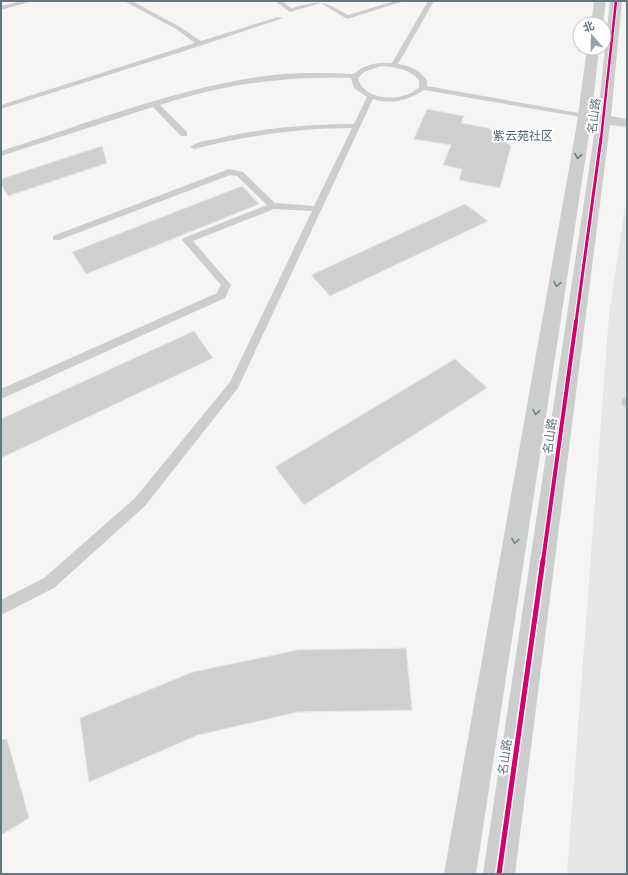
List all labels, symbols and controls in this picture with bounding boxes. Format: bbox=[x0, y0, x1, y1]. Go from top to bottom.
north arrow bbox=[572, 16, 612, 56]
text: 北 bbox=[581, 18, 596, 35]
street label: 名山路 bbox=[584, 97, 604, 135]
district label: 紫云苑社区 bbox=[493, 128, 553, 144]
one-way arrow bbox=[574, 153, 583, 159]
one-way arrow bbox=[553, 281, 562, 287]
one-way arrow bbox=[532, 409, 541, 416]
street label: 名山路 bbox=[540, 417, 560, 455]
one-way arrow bbox=[511, 538, 520, 544]
street label: 名山路 bbox=[495, 738, 515, 776]

